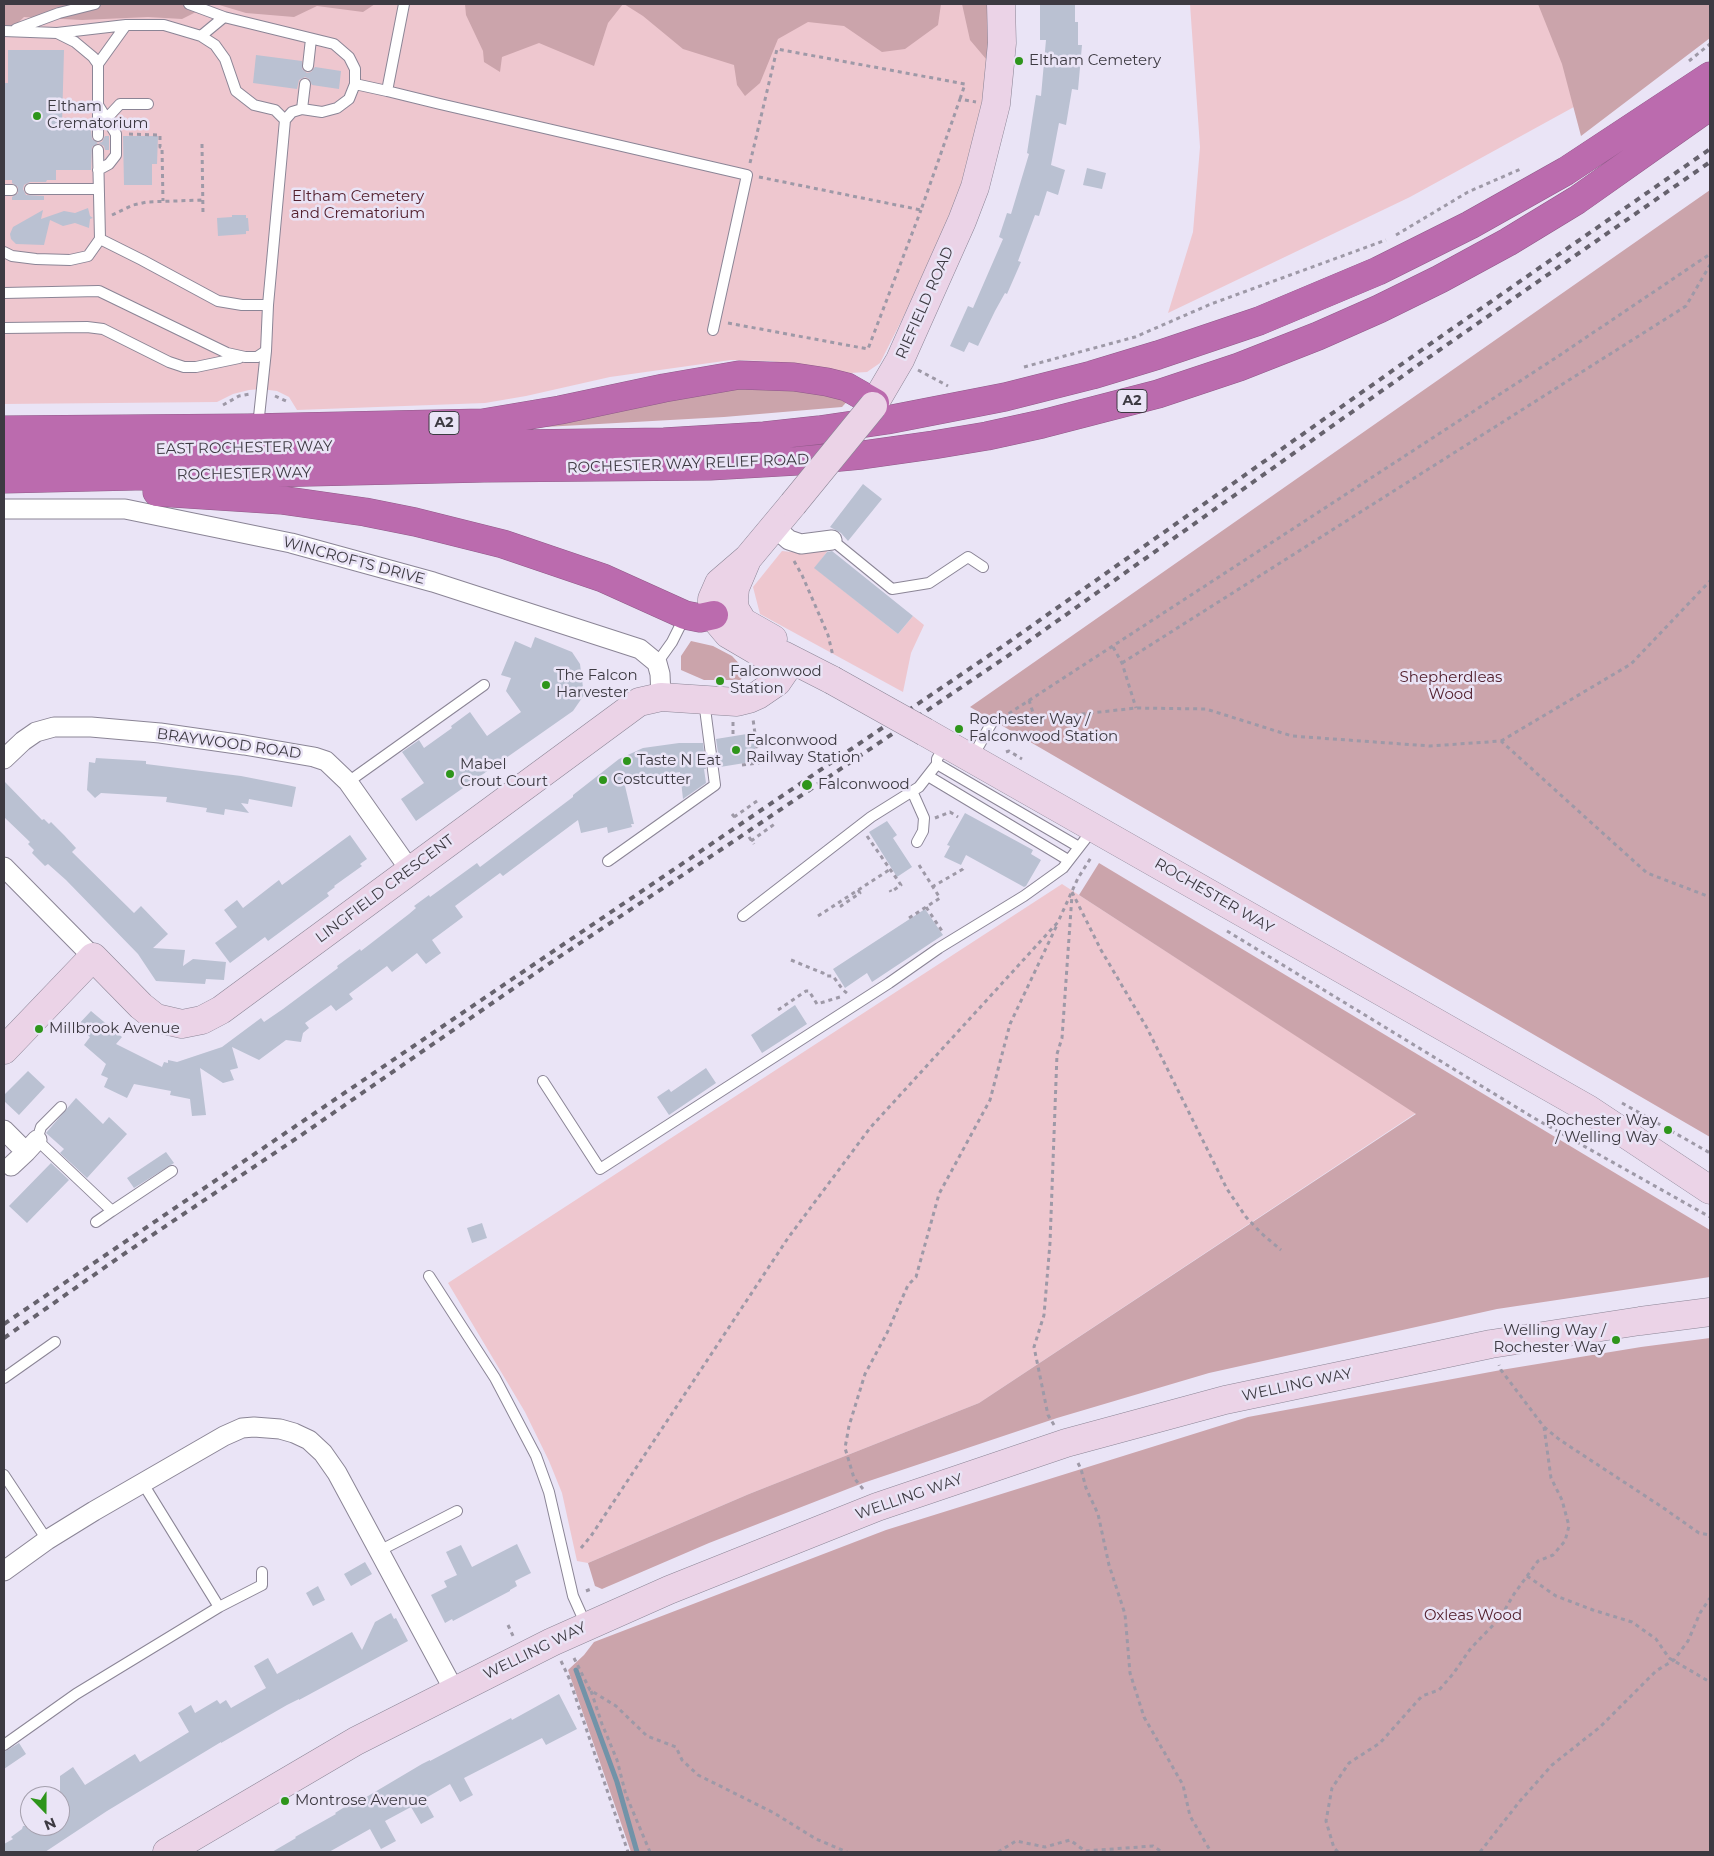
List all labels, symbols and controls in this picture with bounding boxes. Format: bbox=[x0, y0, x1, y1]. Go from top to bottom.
place label: Eltham Cemetery bbox=[1029, 52, 1161, 70]
marker: Eltham Cemetery bbox=[1013, 55, 1025, 67]
place label: Eltham Crematorium bbox=[47, 98, 148, 133]
marker: Eltham Crematorium bbox=[31, 110, 43, 122]
park label: Eltham Cemetery and Crematorium bbox=[291, 188, 425, 223]
street label: RIEFIELD ROAD bbox=[892, 244, 958, 362]
road number: A2 bbox=[1117, 390, 1147, 412]
road number: A2 bbox=[429, 412, 459, 434]
street label: EAST ROCHESTER WAY bbox=[155, 437, 333, 459]
street label: ROCHESTER WAY RELIEF ROAD bbox=[566, 451, 810, 477]
street label: ROCHESTER WAY bbox=[177, 464, 311, 484]
street label: WINCROFTS DRIVE bbox=[281, 533, 427, 589]
place label: Falconwood Station bbox=[730, 663, 822, 698]
place label: The Falcon Harvester bbox=[556, 667, 638, 702]
park label: Shepherdleas Wood bbox=[1400, 669, 1502, 704]
marker: Falconwood Station bbox=[714, 675, 726, 687]
marker: The Falcon Harvester bbox=[540, 679, 552, 691]
place label: Rochester Way / Falconwood Station bbox=[969, 711, 1118, 746]
marker: Rochester Way / Falconwood Station bbox=[953, 723, 965, 735]
street label: BRAYWOOD ROAD bbox=[156, 725, 302, 763]
place label: Falconwood Railway Station bbox=[746, 732, 861, 767]
marker: Falconwood Railway Station bbox=[730, 744, 742, 756]
place label: Taste N Eat bbox=[637, 752, 721, 770]
marker: Taste N Eat bbox=[621, 755, 633, 767]
place label: Mabel Crout Court bbox=[460, 756, 548, 791]
marker: Mabel Crout Court bbox=[444, 768, 456, 780]
place label: Costcutter bbox=[613, 771, 691, 789]
marker: Costcutter bbox=[597, 774, 609, 786]
place label: Falconwood bbox=[818, 776, 910, 794]
marker: Falconwood bbox=[800, 778, 814, 792]
street label: LINGFIELD CRESCENT bbox=[312, 831, 458, 947]
street label: ROCHESTER WAY bbox=[1151, 855, 1277, 937]
place label: Millbrook Avenue bbox=[49, 1020, 180, 1038]
marker: Millbrook Avenue bbox=[33, 1023, 45, 1035]
place label: Rochester Way / Welling Way bbox=[1546, 1112, 1658, 1147]
marker: Rochester Way / Welling Way bbox=[1662, 1124, 1674, 1136]
place label: Welling Way / Rochester Way bbox=[1494, 1322, 1606, 1357]
marker: Welling Way / Rochester Way bbox=[1610, 1334, 1622, 1346]
street label: WELLING WAY bbox=[1240, 1365, 1354, 1405]
street label: WELLING WAY bbox=[853, 1470, 965, 1524]
park label: Oxleas Wood bbox=[1424, 1607, 1522, 1625]
street label: WELLING WAY bbox=[481, 1618, 589, 1684]
north arrow bbox=[20, 1786, 70, 1836]
place label: Montrose Avenue bbox=[295, 1792, 427, 1810]
marker: Montrose Avenue bbox=[279, 1795, 291, 1807]
text: N bbox=[42, 1814, 59, 1834]

